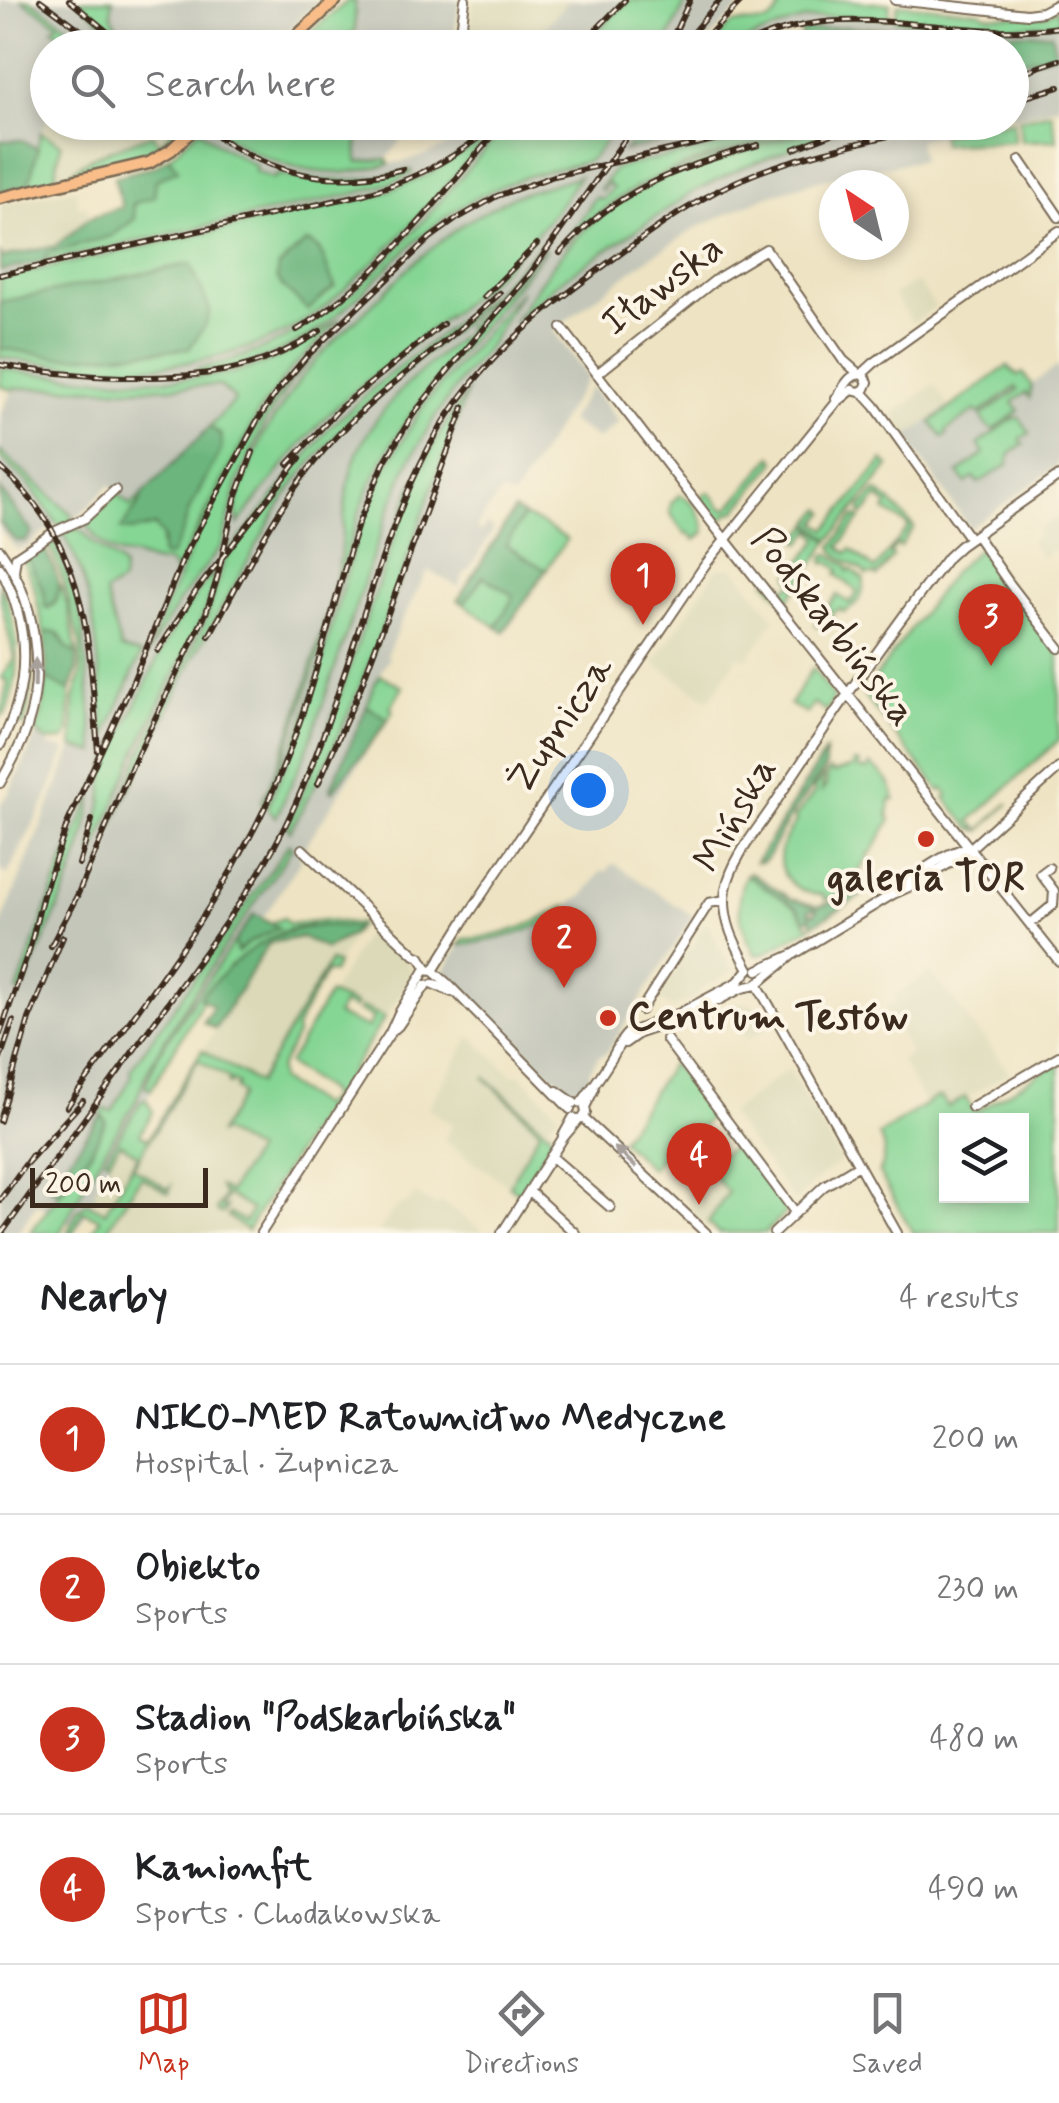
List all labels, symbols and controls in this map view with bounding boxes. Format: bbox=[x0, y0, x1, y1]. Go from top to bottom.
search box bbox=[30, 30, 1029, 140]
icon: search bbox=[65, 58, 120, 113]
text: Search here bbox=[145, 61, 336, 110]
north arrow bbox=[819, 170, 909, 260]
street label: Iławska bbox=[591, 223, 735, 349]
street label: Podskarbińska bbox=[739, 516, 927, 738]
pin: 1 bbox=[610, 542, 676, 625]
pin: 3 bbox=[958, 584, 1024, 666]
street label: Żupnicza bbox=[496, 645, 627, 804]
one-way arrow bbox=[28, 657, 44, 689]
street label: Mińska bbox=[682, 748, 790, 882]
your location bbox=[563, 765, 614, 816]
marker: galeria TOR bbox=[915, 828, 937, 850]
place label: galeria TOR bbox=[827, 853, 1025, 906]
pin: 2 bbox=[532, 906, 596, 988]
place label: Centrum Testów bbox=[628, 992, 908, 1044]
marker: Centrum Testów bbox=[597, 1007, 619, 1029]
map controls bbox=[939, 1113, 1029, 1203]
button: layers bbox=[939, 1113, 1029, 1203]
pin: 4 bbox=[666, 1122, 732, 1205]
one-way arrow bbox=[613, 1146, 637, 1169]
scale bar bbox=[30, 1163, 208, 1208]
text: 200 m bbox=[45, 1167, 121, 1204]
text: Nearby bbox=[40, 1271, 168, 1326]
text: 4 results bbox=[899, 1277, 1019, 1319]
text: NIKO-MED Ratownictwo Medyczne bbox=[135, 1394, 726, 1443]
text: 1 bbox=[65, 1418, 80, 1460]
text: 200 m bbox=[932, 1418, 1019, 1460]
text: Hospital · Żupnicza bbox=[135, 1443, 398, 1485]
text: Obiekto bbox=[135, 1544, 261, 1593]
text: 2 bbox=[65, 1568, 80, 1610]
text: 230 m bbox=[936, 1568, 1019, 1610]
text: Sports bbox=[135, 1593, 228, 1635]
text: Stadion "Podskarbińska" bbox=[135, 1694, 516, 1743]
text: 3 bbox=[65, 1718, 80, 1760]
text: 480 m bbox=[929, 1718, 1019, 1760]
text: Sports bbox=[135, 1743, 228, 1785]
text: Kamionfit bbox=[135, 1844, 312, 1893]
text: 4 bbox=[63, 1868, 82, 1910]
text: 490 m bbox=[928, 1868, 1019, 1910]
text: Sports · Chodakowska bbox=[135, 1893, 440, 1935]
tab: Map bbox=[136, 1986, 191, 2083]
tab: Directions bbox=[464, 1986, 579, 2083]
tab: Saved bbox=[852, 1986, 923, 2083]

